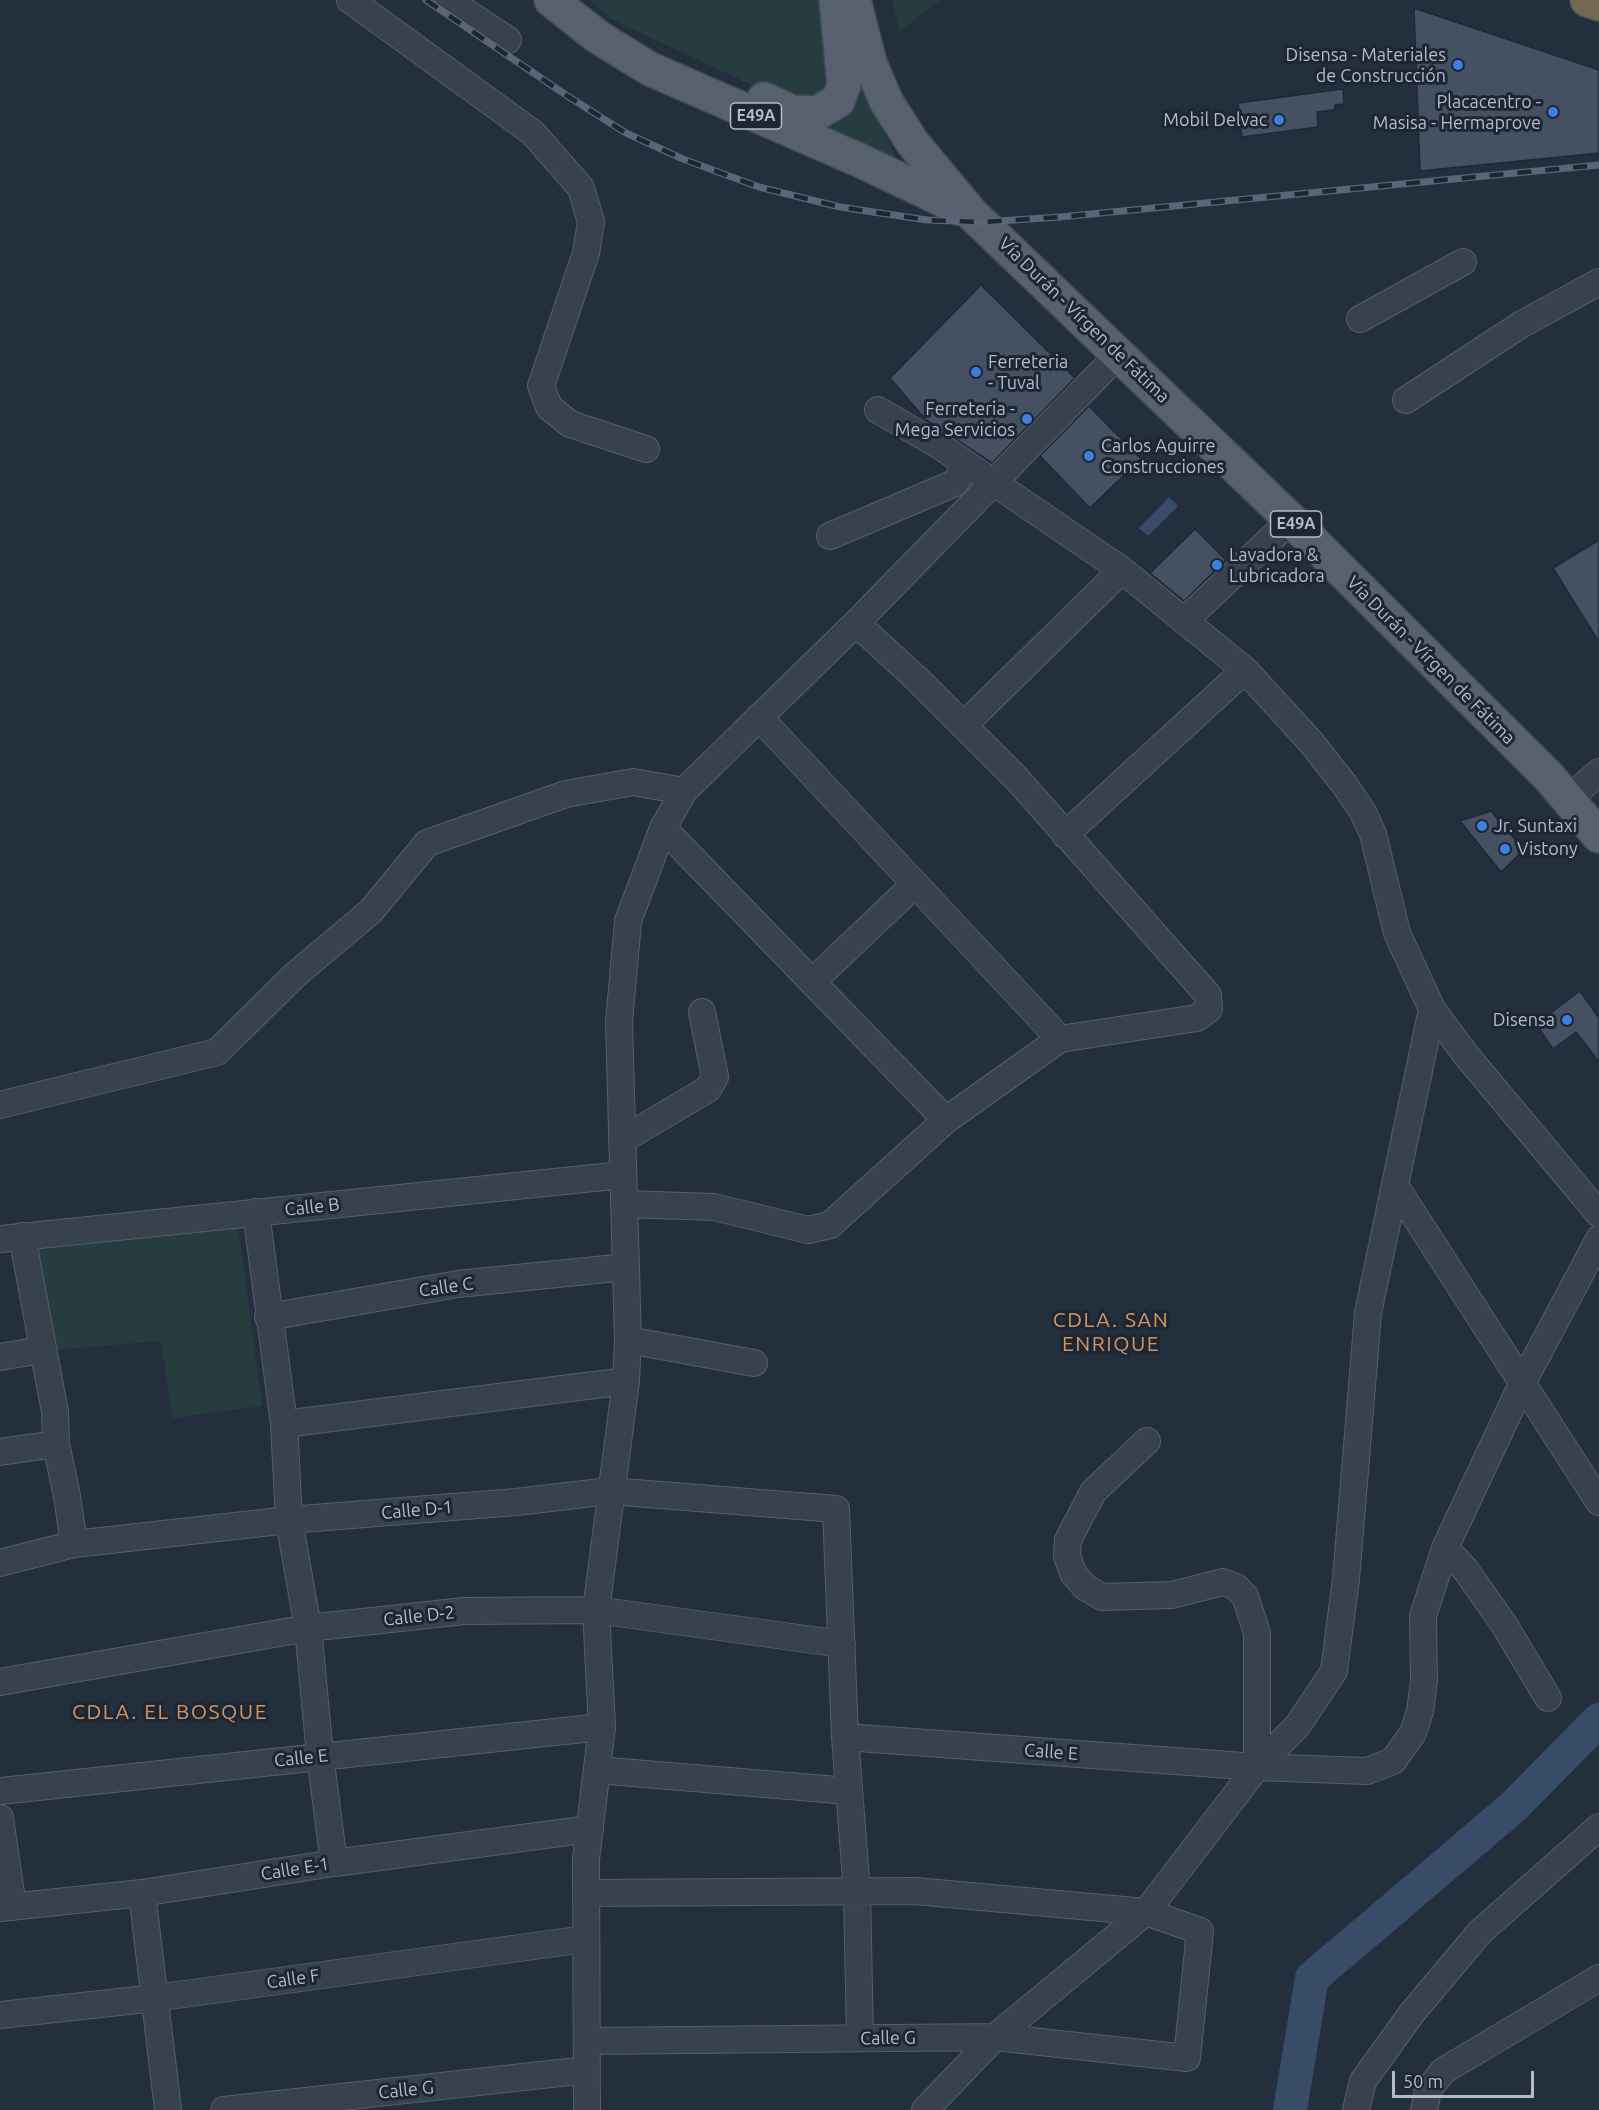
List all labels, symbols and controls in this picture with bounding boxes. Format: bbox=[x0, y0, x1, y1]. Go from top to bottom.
place label: Disensa - Materiales de Construcción bbox=[1286, 44, 1446, 86]
marker: Disensa - Materiales de Construcción bbox=[1451, 58, 1465, 72]
place label: Placacentro - Masisa - Hermaprove bbox=[1373, 91, 1541, 134]
road number: E49A bbox=[730, 103, 782, 129]
marker: Placacentro - Masisa - Hermaprove bbox=[1546, 105, 1560, 119]
place label: Mobil Delvac bbox=[1163, 109, 1267, 131]
marker: Mobil Delvac bbox=[1272, 113, 1286, 127]
street label: Vía Durán - Vírgen de Fátima bbox=[994, 233, 1174, 407]
place label: Ferreteria - Tuval bbox=[988, 351, 1068, 394]
marker: Ferreteria - Tuval bbox=[969, 365, 983, 379]
place label: Ferreteria - Mega Servicios bbox=[895, 398, 1015, 440]
marker: Ferreteria - Mega Servicios bbox=[1020, 412, 1034, 426]
place label: Carlos Aguirre Construcciones bbox=[1101, 435, 1224, 478]
marker: Carlos Aguirre Construcciones bbox=[1082, 449, 1096, 463]
road number: E49A bbox=[1270, 511, 1322, 537]
place label: Lavadora & Lubricadora bbox=[1229, 544, 1325, 586]
marker: Lavadora & Lubricadora bbox=[1210, 558, 1224, 572]
street label: Vía Durán - Vírgen de Fátima bbox=[1342, 571, 1520, 749]
place label: Jr. Suntaxi bbox=[1494, 815, 1577, 837]
marker: Jr. Suntaxi bbox=[1475, 819, 1489, 833]
place label: Vistony bbox=[1517, 838, 1578, 860]
marker: Vistony bbox=[1498, 842, 1512, 856]
place label: Disensa bbox=[1493, 1009, 1555, 1031]
marker: Disensa bbox=[1560, 1013, 1574, 1027]
street label: Calle B bbox=[283, 1193, 341, 1221]
street label: Calle C bbox=[417, 1272, 475, 1302]
district label: CDLA. SAN ENRIQUE bbox=[1053, 1307, 1169, 1357]
street label: Calle D-1 bbox=[380, 1496, 454, 1524]
street label: Calle D-2 bbox=[382, 1602, 456, 1630]
district label: CDLA. EL BOSQUE bbox=[72, 1699, 268, 1725]
street label: Calle E bbox=[1023, 1739, 1079, 1765]
street label: Calle E bbox=[273, 1744, 329, 1772]
street label: Calle E-1 bbox=[259, 1853, 331, 1885]
street label: Calle F bbox=[265, 1965, 321, 1993]
street label: Calle G bbox=[860, 2027, 916, 2049]
scale bar bbox=[1395, 2059, 1538, 2097]
text: 50 m bbox=[1403, 2071, 1443, 2091]
street label: Calle G bbox=[377, 2076, 435, 2104]

